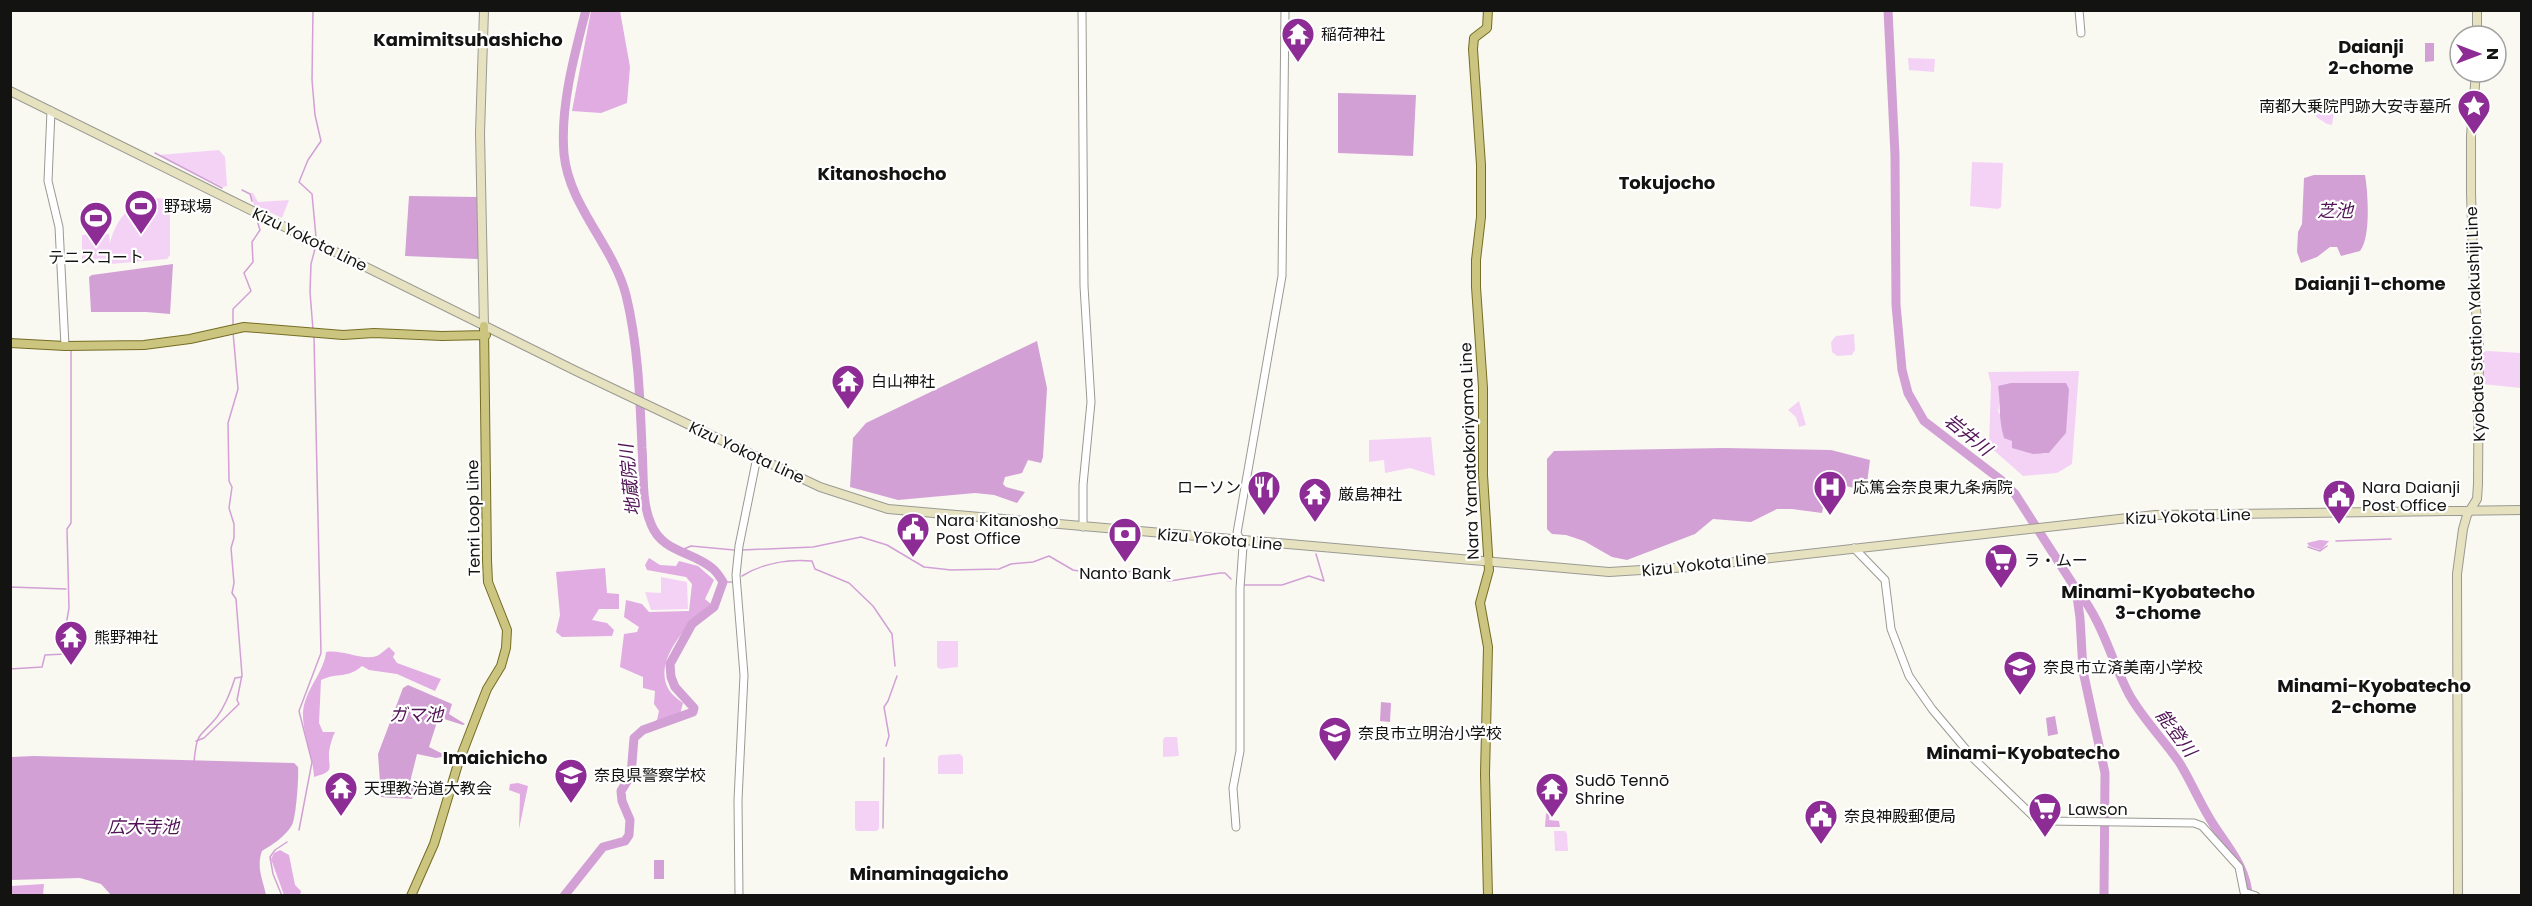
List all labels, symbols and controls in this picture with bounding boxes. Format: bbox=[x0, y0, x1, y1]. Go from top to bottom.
temple icon: 稲荷神社 bbox=[1280, 16, 1316, 63]
place label: 稲荷神社 bbox=[1321, 23, 1385, 46]
north arrow bbox=[2448, 24, 2508, 84]
district label: Kamimitsuhashicho bbox=[373, 27, 563, 52]
district label: Daianji 2-chome bbox=[2328, 34, 2414, 80]
text: N bbox=[2481, 48, 2504, 60]
place icon: 南都大乗院門跡大安寺墓所 bbox=[2456, 88, 2492, 135]
place label: 南都大乗院門跡大安寺墓所 bbox=[2259, 95, 2451, 118]
district label: Kitanoshocho bbox=[817, 161, 947, 186]
district label: Tokujocho bbox=[1619, 170, 1715, 195]
sports icon: 野球場 bbox=[123, 188, 159, 235]
place label: 野球場 bbox=[164, 195, 212, 218]
water label: 芝池 bbox=[2317, 198, 2355, 223]
sports icon: テニスコート bbox=[78, 200, 114, 247]
street label: Kizu Yokota Line bbox=[248, 202, 371, 277]
street label: Kyobate Station Yakushiji Line bbox=[2460, 206, 2491, 442]
place label: テニスコート bbox=[48, 246, 144, 269]
district label: Daianji 1-chome bbox=[2294, 271, 2446, 296]
street label: Nara Yamatokoriyama Line bbox=[1454, 342, 1485, 560]
temple icon: 白山神社 bbox=[830, 363, 866, 410]
place label: 白山神社 bbox=[871, 370, 935, 393]
water label: 岩井川 bbox=[1939, 408, 1999, 463]
street label: Kizu Yokota Line bbox=[685, 416, 808, 489]
water label: 地蔵院川 bbox=[613, 441, 646, 517]
street label: Tenri Loop Line bbox=[461, 459, 486, 576]
restaurant icon: ローソン bbox=[1246, 469, 1282, 516]
hospital icon: 応篤会奈良東九条病院 bbox=[1812, 469, 1848, 516]
place label: ローソン bbox=[1177, 476, 1241, 499]
temple icon: 厳島神社 bbox=[1297, 476, 1333, 523]
place label: 応篤会奈良東九条病院 bbox=[1853, 476, 2013, 499]
place label: Nara Daianji Post Office bbox=[2362, 476, 2460, 517]
public building icon: Nara Daianji Post Office bbox=[2321, 478, 2357, 525]
place label: 厳島神社 bbox=[1338, 483, 1402, 506]
street label: Kizu Yokota Line bbox=[2125, 503, 2251, 530]
place label: Nara Kitanosho Post Office bbox=[936, 509, 1059, 550]
public building icon: Nara Kitanosho Post Office bbox=[895, 511, 931, 558]
bank icon: Nanto Bank bbox=[1107, 516, 1143, 563]
street label: Kizu Yokota Line bbox=[1157, 523, 1283, 556]
supermarket icon: ラ・ムー bbox=[1983, 542, 2019, 589]
street label: Kizu Yokota Line bbox=[1641, 547, 1768, 582]
place label: ラ・ムー bbox=[2024, 549, 2088, 572]
place label: Nanto Bank bbox=[1079, 562, 1172, 585]
district label: Minami-Kyobatecho 3-chome bbox=[2061, 579, 2255, 625]
temple icon: 熊野神社 bbox=[53, 619, 89, 666]
place label: 熊野神社 bbox=[94, 626, 158, 649]
school or university icon: 奈良市立済美南小学校 bbox=[2002, 649, 2038, 696]
place label: 奈良市立済美南小学校 bbox=[2043, 656, 2203, 679]
district label: Minami-Kyobatecho 2-chome bbox=[2277, 673, 2471, 719]
water label: ガマ池 bbox=[389, 702, 445, 727]
water label: 能登川 bbox=[2150, 704, 2204, 763]
school or university icon: 奈良市立明治小学校 bbox=[1317, 715, 1353, 762]
place label: 奈良市立明治小学校 bbox=[1358, 722, 1502, 745]
district label: Minami-Kyobatecho bbox=[1926, 740, 2120, 765]
district label: Imaichicho bbox=[443, 745, 547, 770]
school or university icon: 奈良県警察学校 bbox=[553, 757, 589, 804]
place label: 奈良県警察学校 bbox=[594, 764, 706, 787]
place label: Sudō Tennō Shrine bbox=[1575, 769, 1669, 810]
temple icon: 天理教治道大教会 bbox=[323, 770, 359, 817]
temple icon: Sudō Tennō Shrine bbox=[1534, 771, 1570, 818]
place label: 天理教治道大教会 bbox=[364, 777, 492, 800]
supermarket icon: Lawson bbox=[2027, 791, 2063, 838]
public building icon: 奈良神殿郵便局 bbox=[1803, 798, 1839, 845]
place label: Lawson bbox=[2068, 798, 2128, 821]
place label: 奈良神殿郵便局 bbox=[1844, 805, 1956, 828]
water label: 広大寺池 bbox=[107, 814, 181, 839]
district label: Minaminagaicho bbox=[849, 861, 1009, 886]

